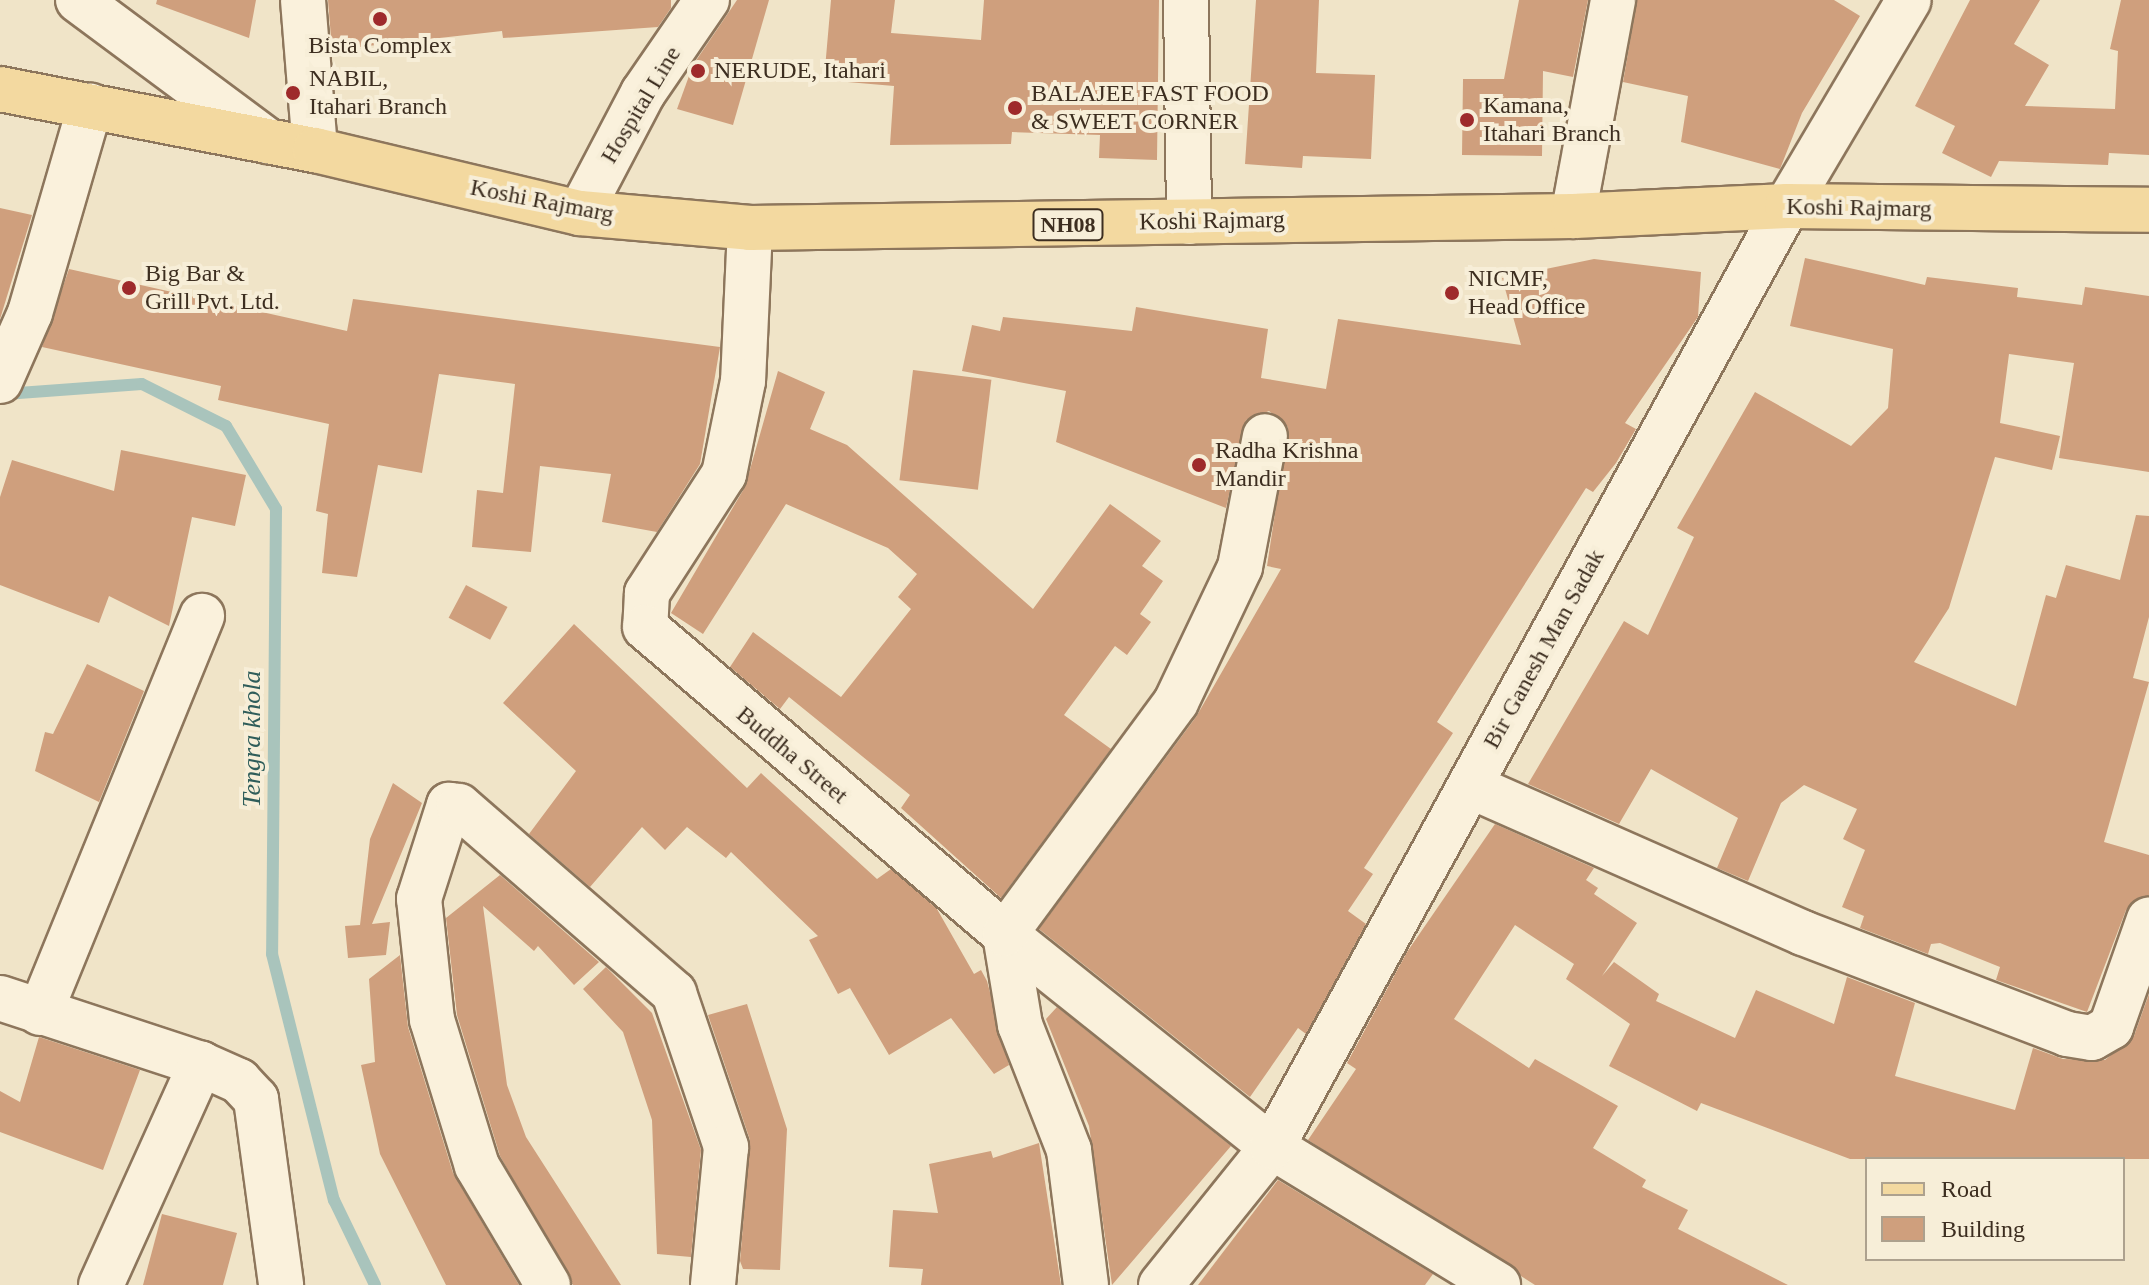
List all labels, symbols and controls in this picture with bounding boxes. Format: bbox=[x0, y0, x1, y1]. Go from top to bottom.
marker: Bista Complex bbox=[371, 10, 389, 28]
place label: Bista Complex bbox=[308, 32, 452, 60]
street label: Hospital Line bbox=[595, 41, 687, 169]
place label: NERUDE, Itahari bbox=[714, 57, 886, 85]
marker: NERUDE, Itahari bbox=[689, 62, 707, 80]
place label: NABIL, Itahari Branch bbox=[309, 65, 447, 121]
place label: BALAJEE FAST FOOD & SWEET CORNER bbox=[1031, 80, 1269, 136]
marker: NABIL, Itahari Branch bbox=[284, 84, 302, 102]
place label: Kamana, Itahari Branch bbox=[1483, 92, 1621, 148]
marker: BALAJEE FAST FOOD & SWEET CORNER bbox=[1006, 99, 1024, 117]
marker: Kamana, Itahari Branch bbox=[1458, 111, 1476, 129]
street label: Koshi Rajmarg bbox=[468, 173, 616, 229]
street label: Koshi Rajmarg bbox=[1786, 192, 1932, 224]
street label: Koshi Rajmarg bbox=[1139, 205, 1285, 237]
road number: NH08 bbox=[1032, 207, 1104, 243]
place label: Big Bar & Grill Pvt. Ltd. bbox=[145, 260, 280, 316]
place label: NICMF, Head Office bbox=[1468, 265, 1585, 321]
marker: Big Bar & Grill Pvt. Ltd. bbox=[120, 279, 138, 297]
marker: NICMF, Head Office bbox=[1443, 284, 1461, 302]
place label: Radha Krishna Mandir bbox=[1215, 437, 1358, 493]
marker: Radha Krishna Mandir bbox=[1190, 456, 1208, 474]
street label: Bir Ganesh Man Sadak bbox=[1477, 544, 1611, 754]
water label: Tengra khola bbox=[236, 671, 268, 807]
street label: Buddha Street bbox=[730, 700, 854, 810]
legend bbox=[1865, 1157, 2125, 1261]
text: Road bbox=[1941, 1176, 1992, 1202]
text: Building bbox=[1941, 1216, 2025, 1242]

